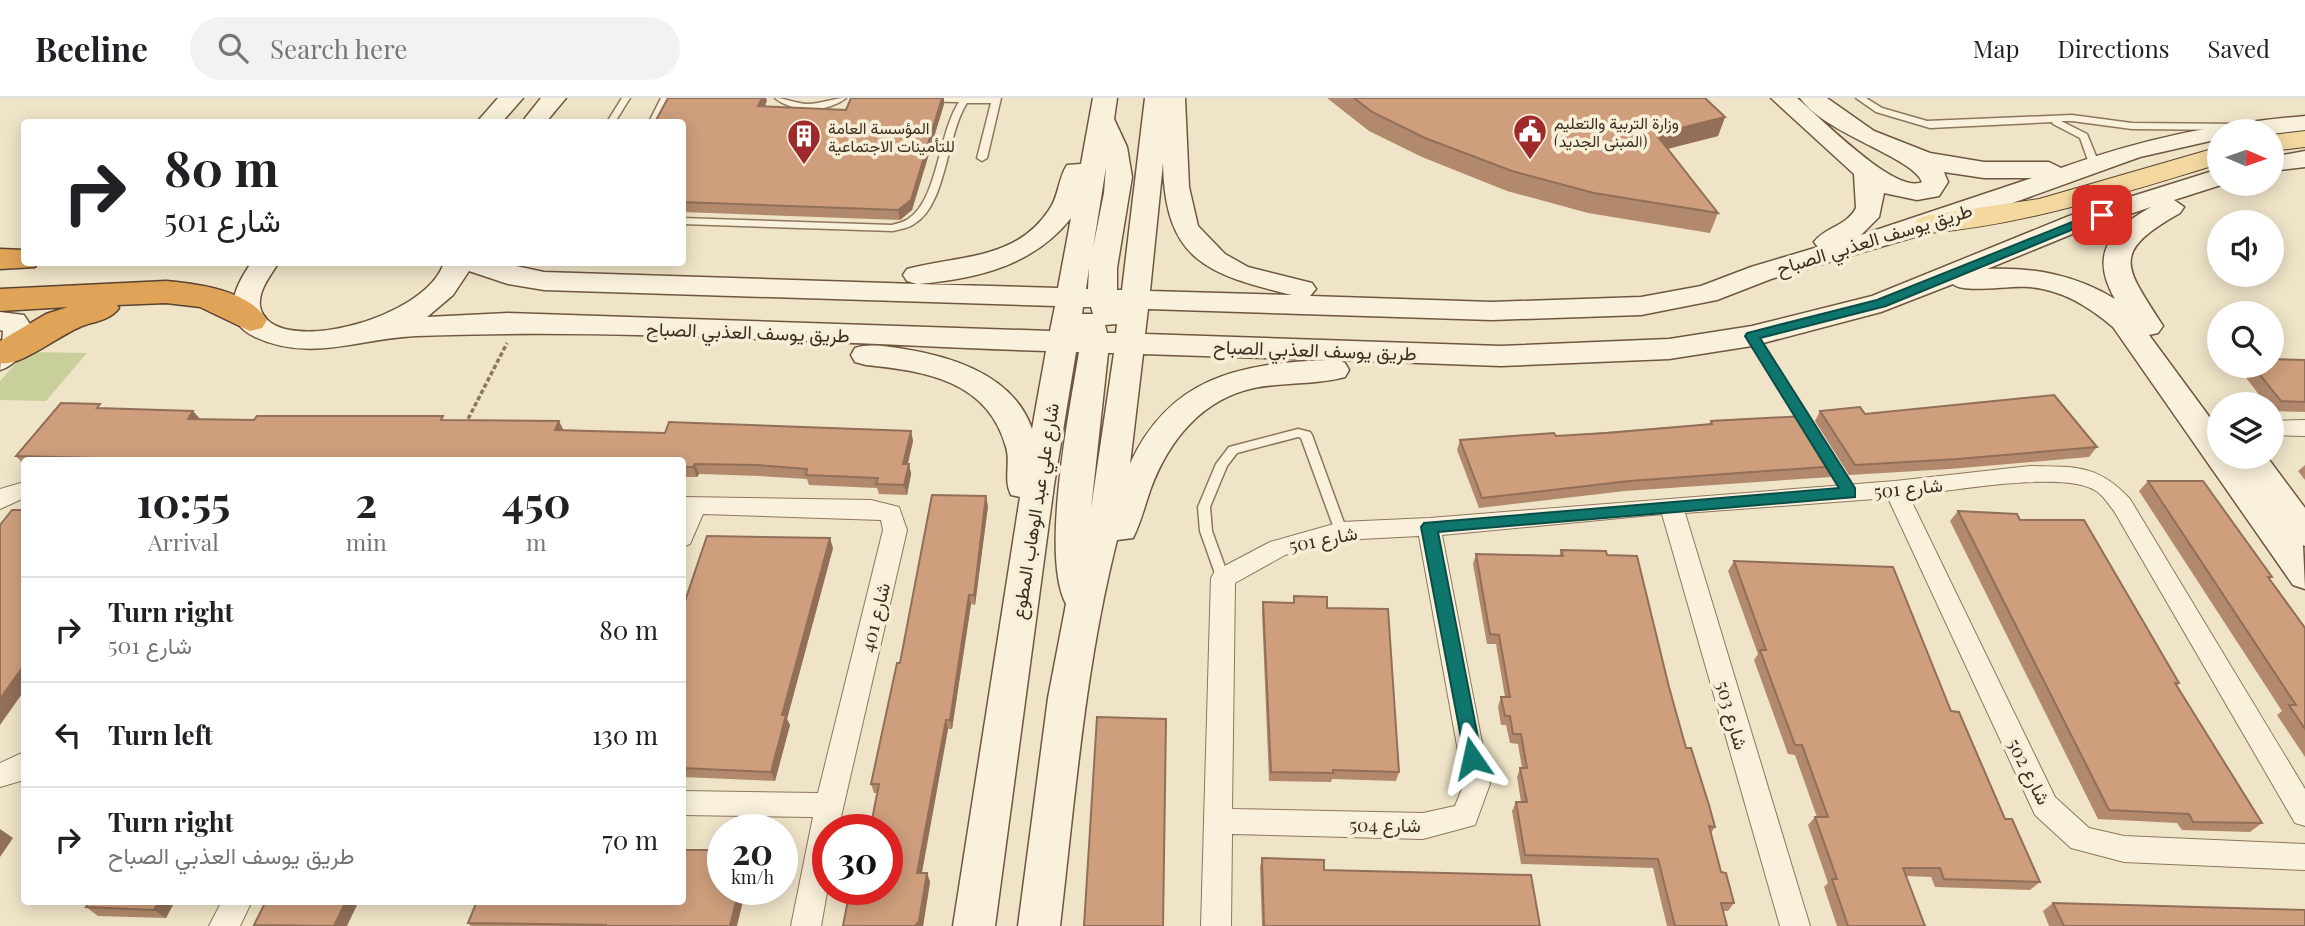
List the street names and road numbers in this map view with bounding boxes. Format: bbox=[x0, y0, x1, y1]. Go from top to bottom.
street label: طريق يوسف العذبي الصباح bbox=[1773, 196, 1976, 284]
street label: طريق يوسف العذبي الصباح bbox=[646, 314, 850, 352]
street label: طريق يوسف العذبي الصباح bbox=[1213, 332, 1417, 370]
street label: شارع علي عبد الوهاب المطوع bbox=[1004, 401, 1068, 622]
street label: شارع 501 bbox=[1872, 470, 1944, 505]
street label: شارع 501 bbox=[1287, 519, 1360, 558]
street label: شارع 401 bbox=[853, 580, 896, 655]
street label: شارع 503 bbox=[1710, 677, 1755, 753]
street label: شارع 502 bbox=[2001, 733, 2058, 809]
street label: شارع 504 bbox=[1349, 811, 1421, 838]

